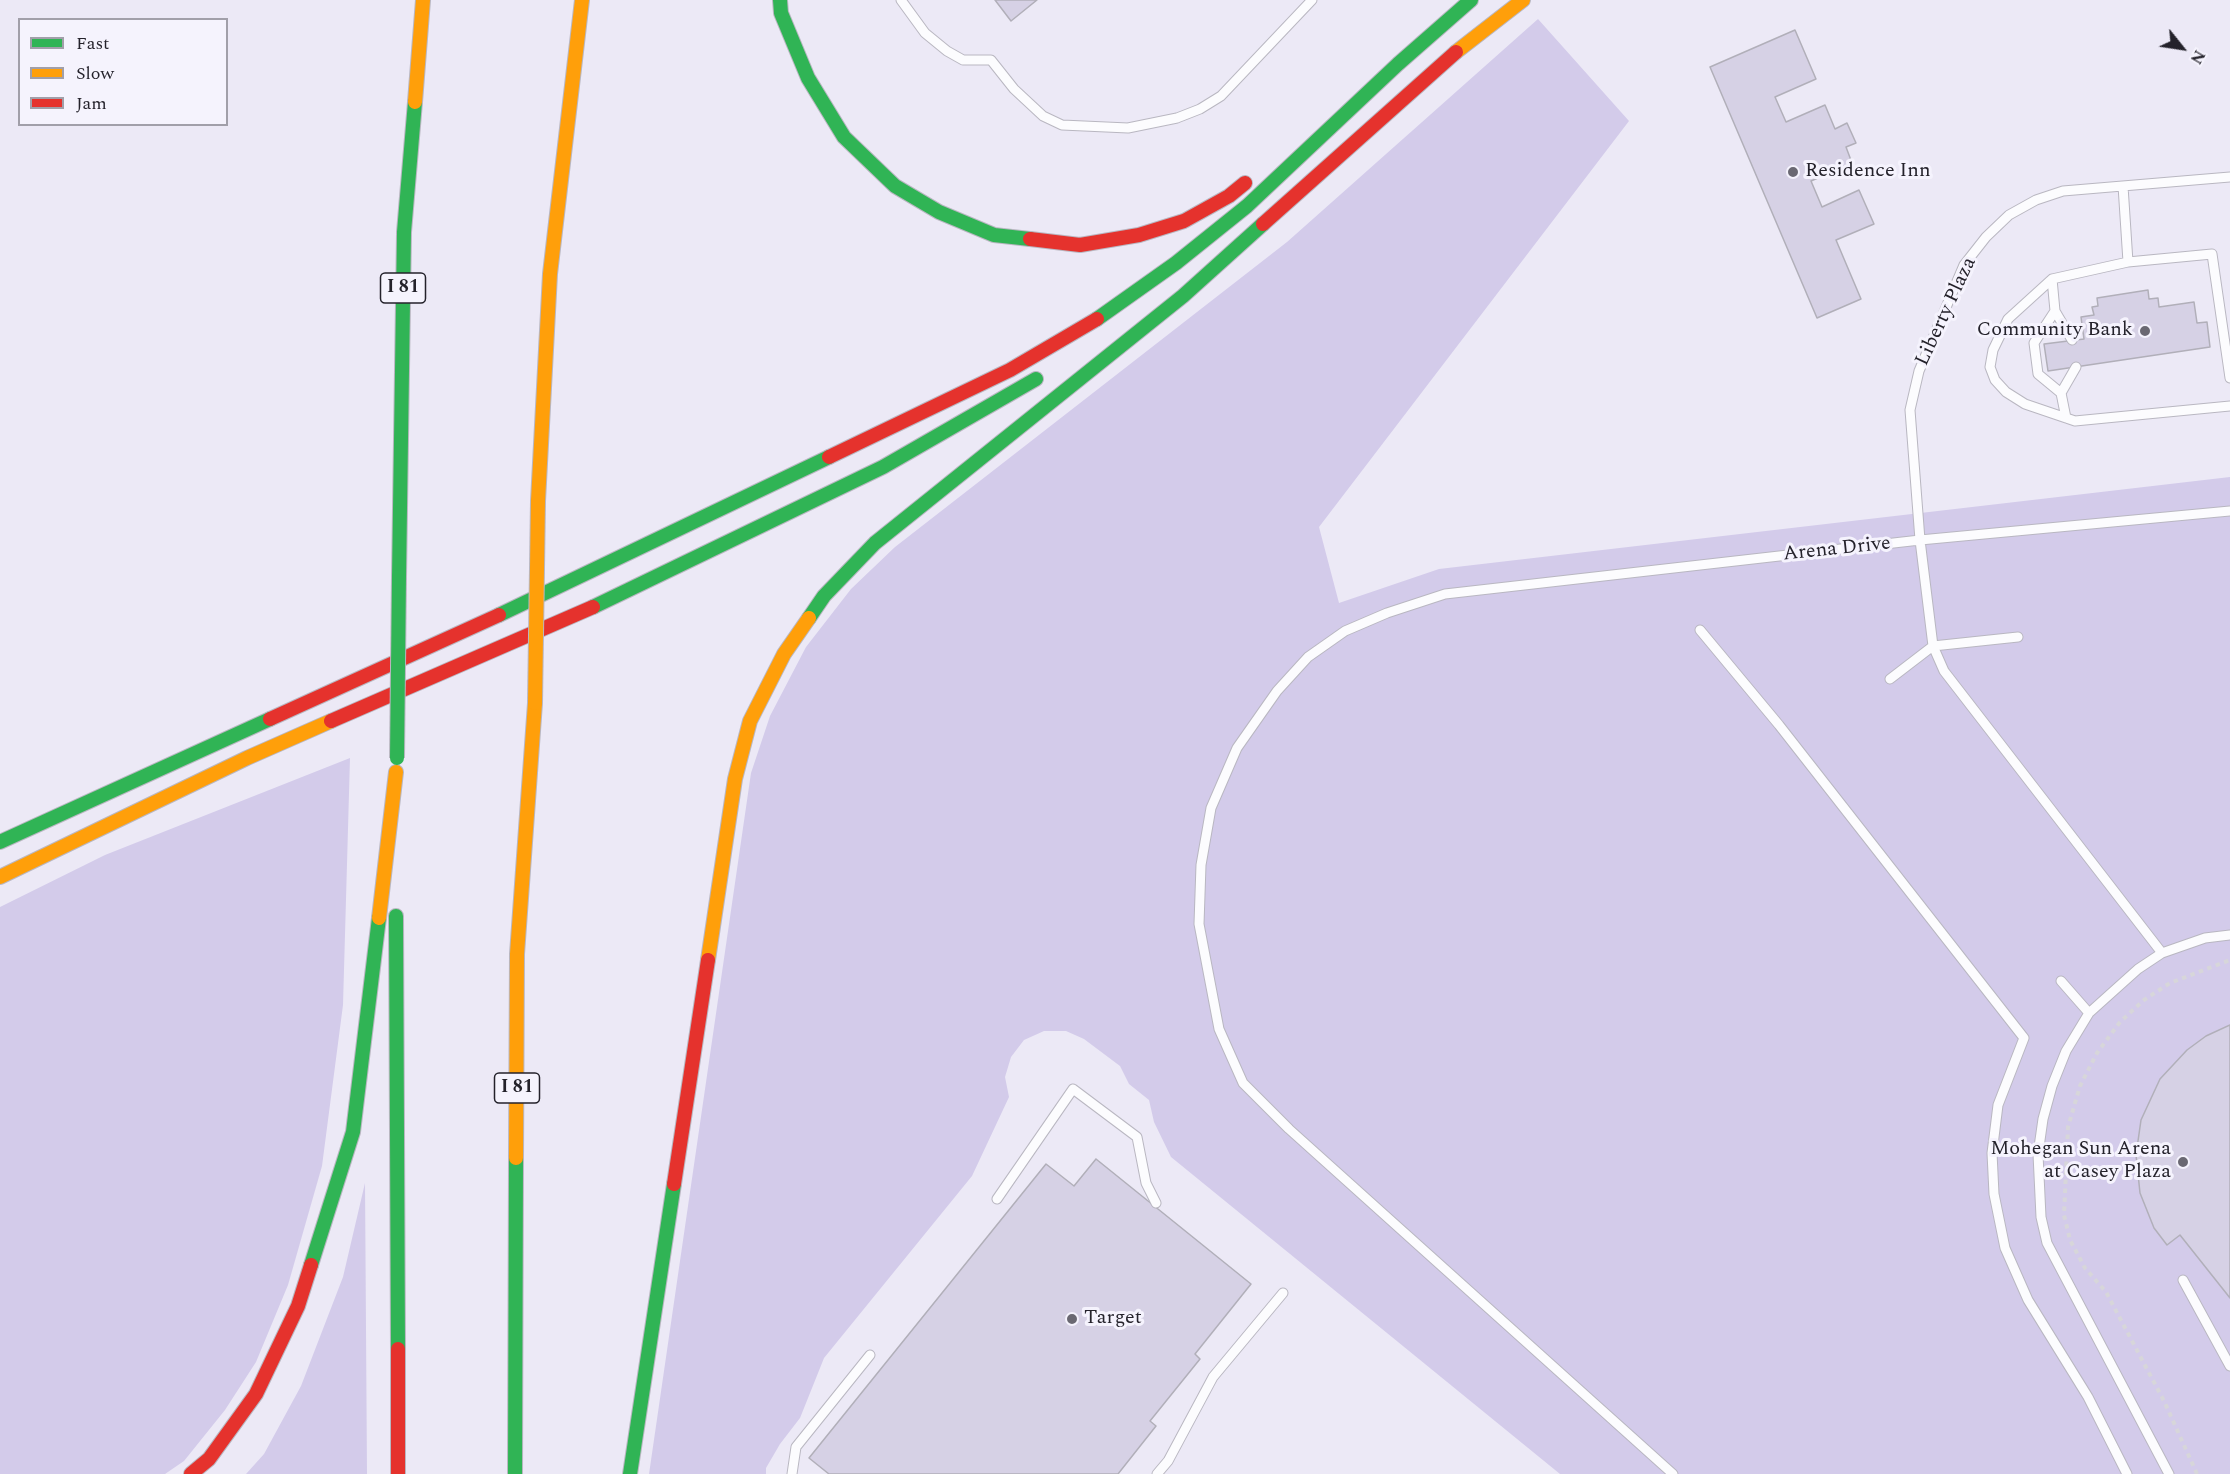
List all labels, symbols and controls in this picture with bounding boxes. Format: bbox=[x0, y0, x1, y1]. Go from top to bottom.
legend bbox=[18, 18, 228, 126]
north arrow bbox=[2152, 18, 2212, 78]
text: Fast bbox=[76, 30, 109, 57]
text: N bbox=[2184, 45, 2211, 69]
text: Slow bbox=[76, 60, 114, 87]
text: Jam bbox=[76, 90, 107, 117]
place label: Residence Inn bbox=[1805, 160, 1931, 184]
marker: Residence Inn bbox=[1786, 165, 1800, 179]
street label: Liberty Plaza bbox=[1911, 254, 1983, 370]
road number: I 81 bbox=[380, 273, 426, 303]
place label: Community Bank bbox=[1977, 319, 2133, 343]
marker: Community Bank bbox=[2138, 324, 2152, 338]
street label: Arena Drive bbox=[1782, 532, 1892, 568]
road number: I 81 bbox=[494, 1073, 540, 1103]
place label: Mohegan Sun Arena at Casey Plaza bbox=[1990, 1138, 2171, 1185]
marker: Mohegan Sun Arena at Casey Plaza bbox=[2176, 1155, 2190, 1169]
place label: Target bbox=[1084, 1307, 1142, 1331]
marker: Target bbox=[1065, 1312, 1079, 1326]

